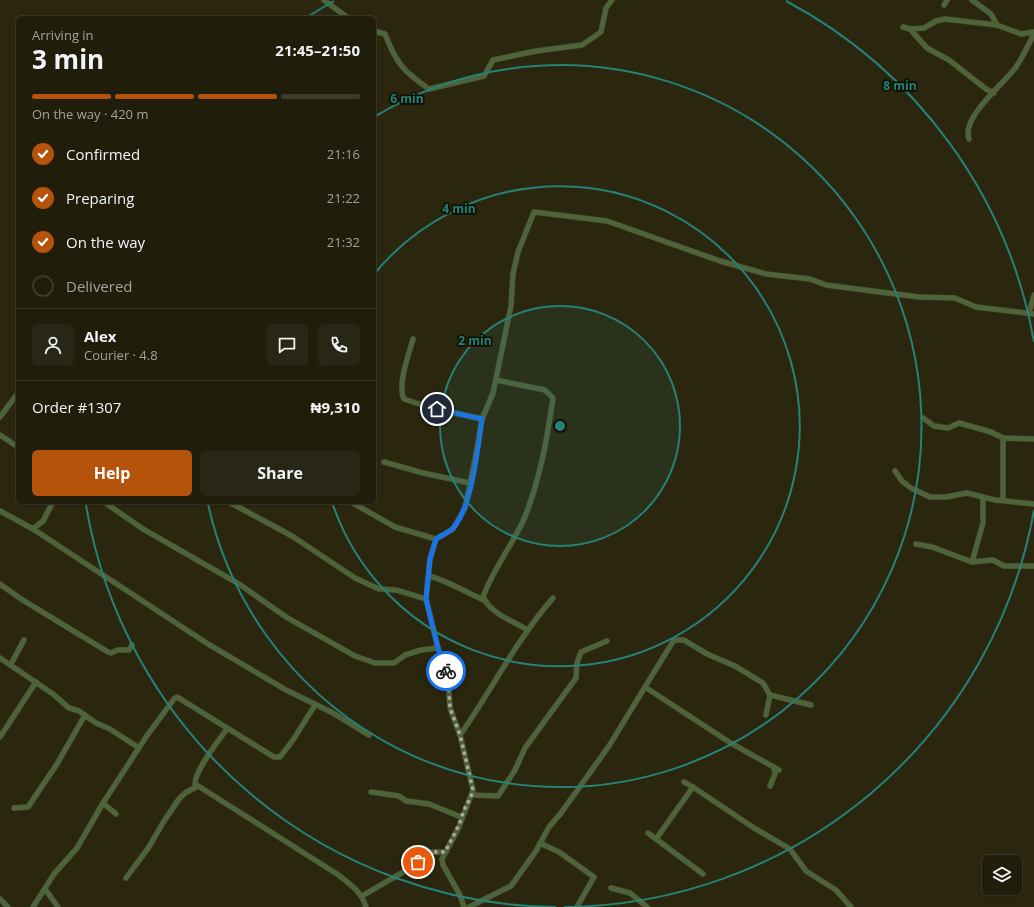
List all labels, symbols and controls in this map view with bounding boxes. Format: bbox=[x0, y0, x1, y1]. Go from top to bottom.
text: Arriving in bbox=[32, 26, 94, 44]
text: 21:45–21:50 bbox=[275, 40, 360, 60]
text: 3 min bbox=[32, 41, 104, 77]
text: 8 min bbox=[883, 77, 917, 94]
text: 6 min bbox=[390, 90, 424, 107]
text: On the way · 420 m bbox=[32, 105, 148, 123]
icon: check bbox=[32, 143, 54, 165]
text: Confirmed bbox=[66, 144, 140, 164]
text: 21:16 bbox=[327, 145, 360, 163]
icon: check bbox=[32, 187, 54, 209]
text: Preparing bbox=[66, 188, 134, 208]
text: 21:22 bbox=[327, 189, 360, 207]
text: 4 min bbox=[442, 200, 476, 217]
icon: check bbox=[32, 231, 54, 253]
text: On the way bbox=[66, 232, 145, 252]
text: 21:32 bbox=[327, 233, 360, 251]
text: Delivered bbox=[66, 276, 133, 296]
button: person bbox=[32, 324, 74, 366]
button: chat bbox=[266, 324, 308, 366]
button: phone bbox=[318, 324, 360, 366]
text: Alex bbox=[84, 326, 116, 346]
text: 2 min bbox=[458, 332, 492, 349]
text: Courier · 4.8 bbox=[84, 346, 158, 364]
pin bbox=[420, 392, 454, 426]
text: Order #1307 bbox=[32, 397, 121, 417]
text: ₦9,310 bbox=[311, 397, 360, 417]
icon: home bbox=[426, 398, 448, 420]
centre of rings bbox=[553, 419, 567, 433]
button: Help bbox=[32, 450, 192, 496]
button: Share bbox=[200, 450, 360, 496]
courier bbox=[426, 651, 466, 691]
icon: bike bbox=[435, 660, 457, 682]
pin bbox=[401, 845, 435, 879]
icon: bag bbox=[407, 851, 429, 873]
map controls bbox=[982, 855, 1022, 895]
button: layers bbox=[982, 855, 1022, 895]

